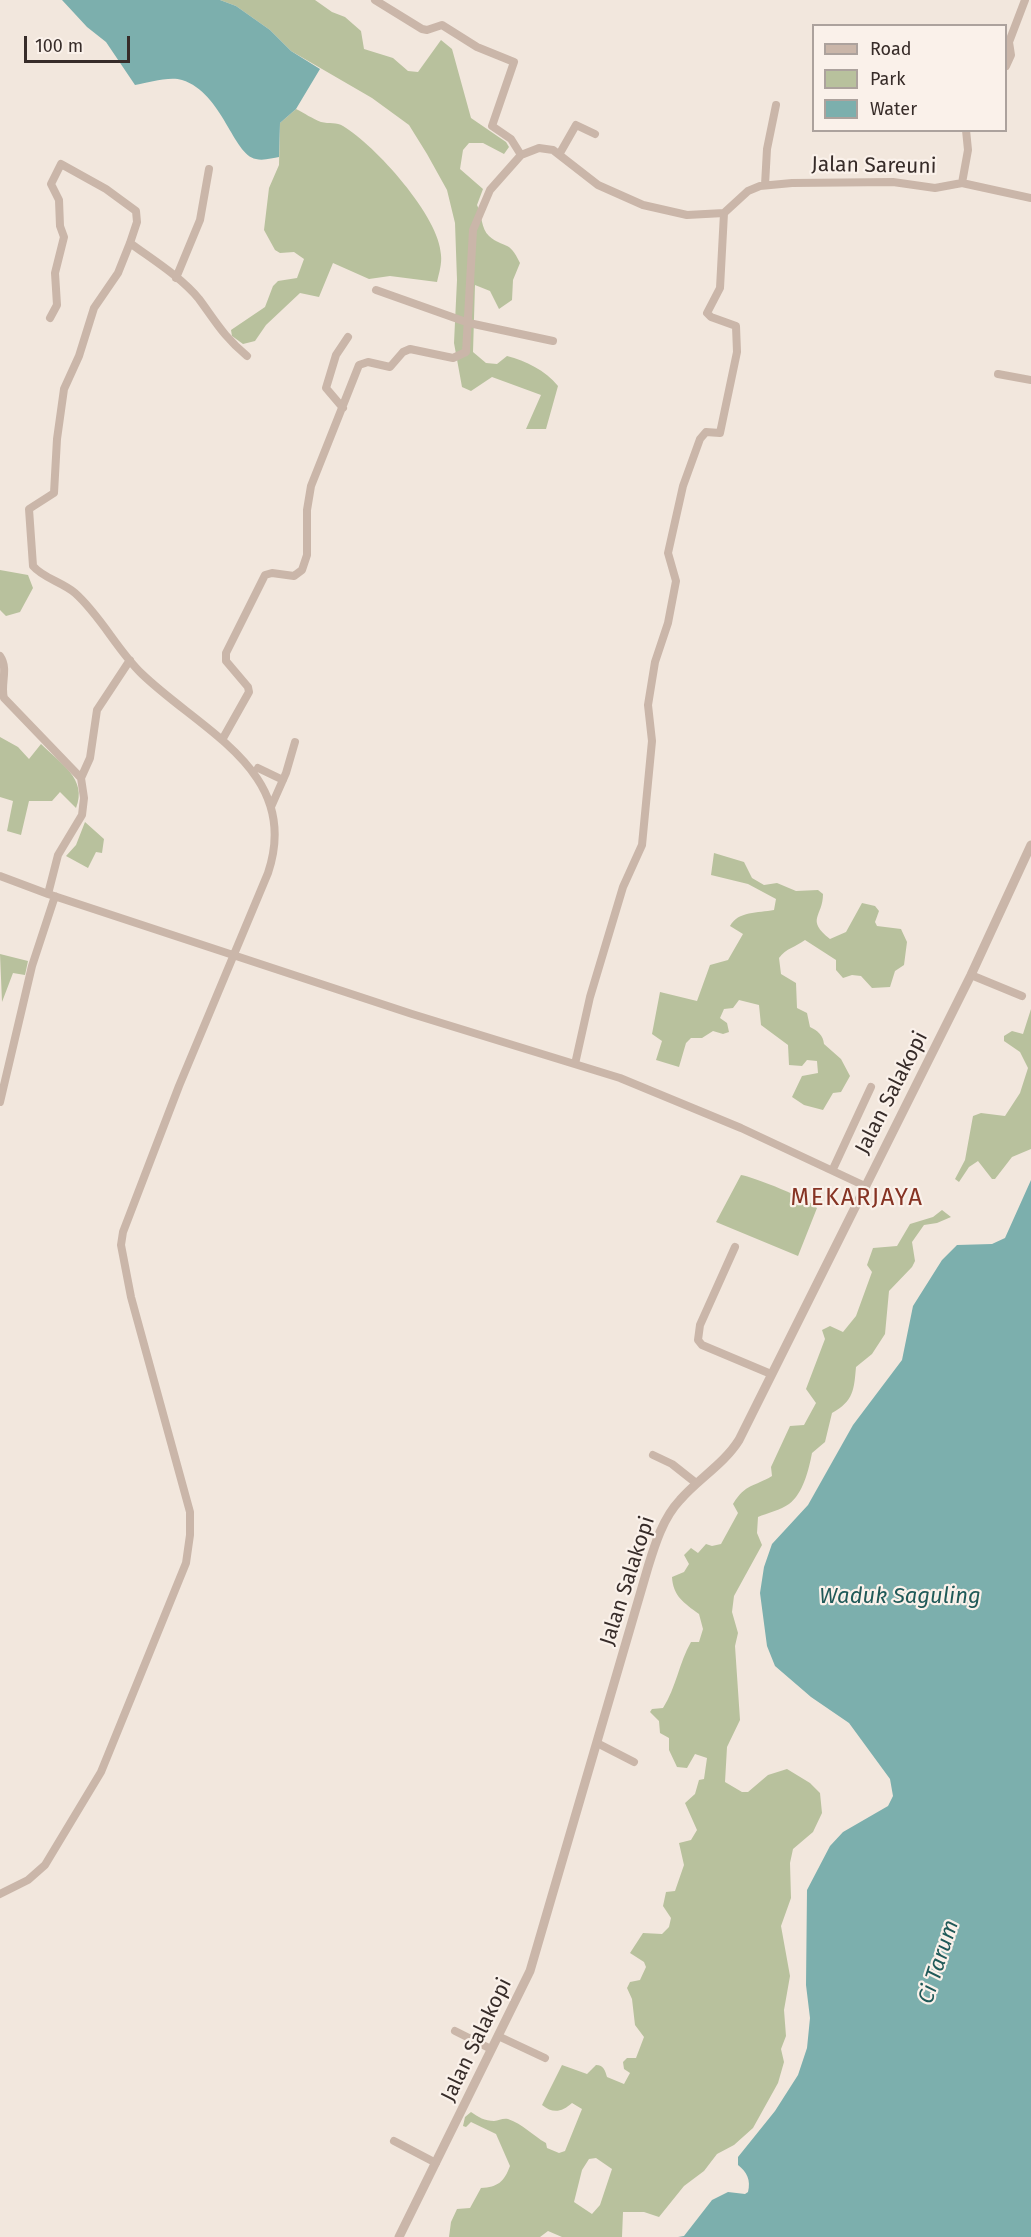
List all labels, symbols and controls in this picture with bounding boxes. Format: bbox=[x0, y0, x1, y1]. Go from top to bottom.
scale bar bbox=[27, 24, 134, 62]
legend bbox=[812, 24, 1007, 132]
text: 100 m bbox=[35, 35, 83, 57]
text: Road bbox=[870, 38, 912, 60]
text: Park bbox=[870, 68, 905, 90]
text: Water bbox=[870, 98, 917, 120]
street label: Jalan Sareuni bbox=[811, 152, 937, 180]
street label: Jalan Salakopi bbox=[850, 1027, 934, 1159]
district label: MEKARJAYA bbox=[791, 1184, 923, 1212]
street label: Jalan Salakopi bbox=[595, 1513, 661, 1649]
water label: Waduk Saguling bbox=[819, 1584, 981, 1610]
water label: Ci Tarum bbox=[913, 1917, 965, 2007]
street label: Jalan Salakopi bbox=[436, 1974, 518, 2106]

